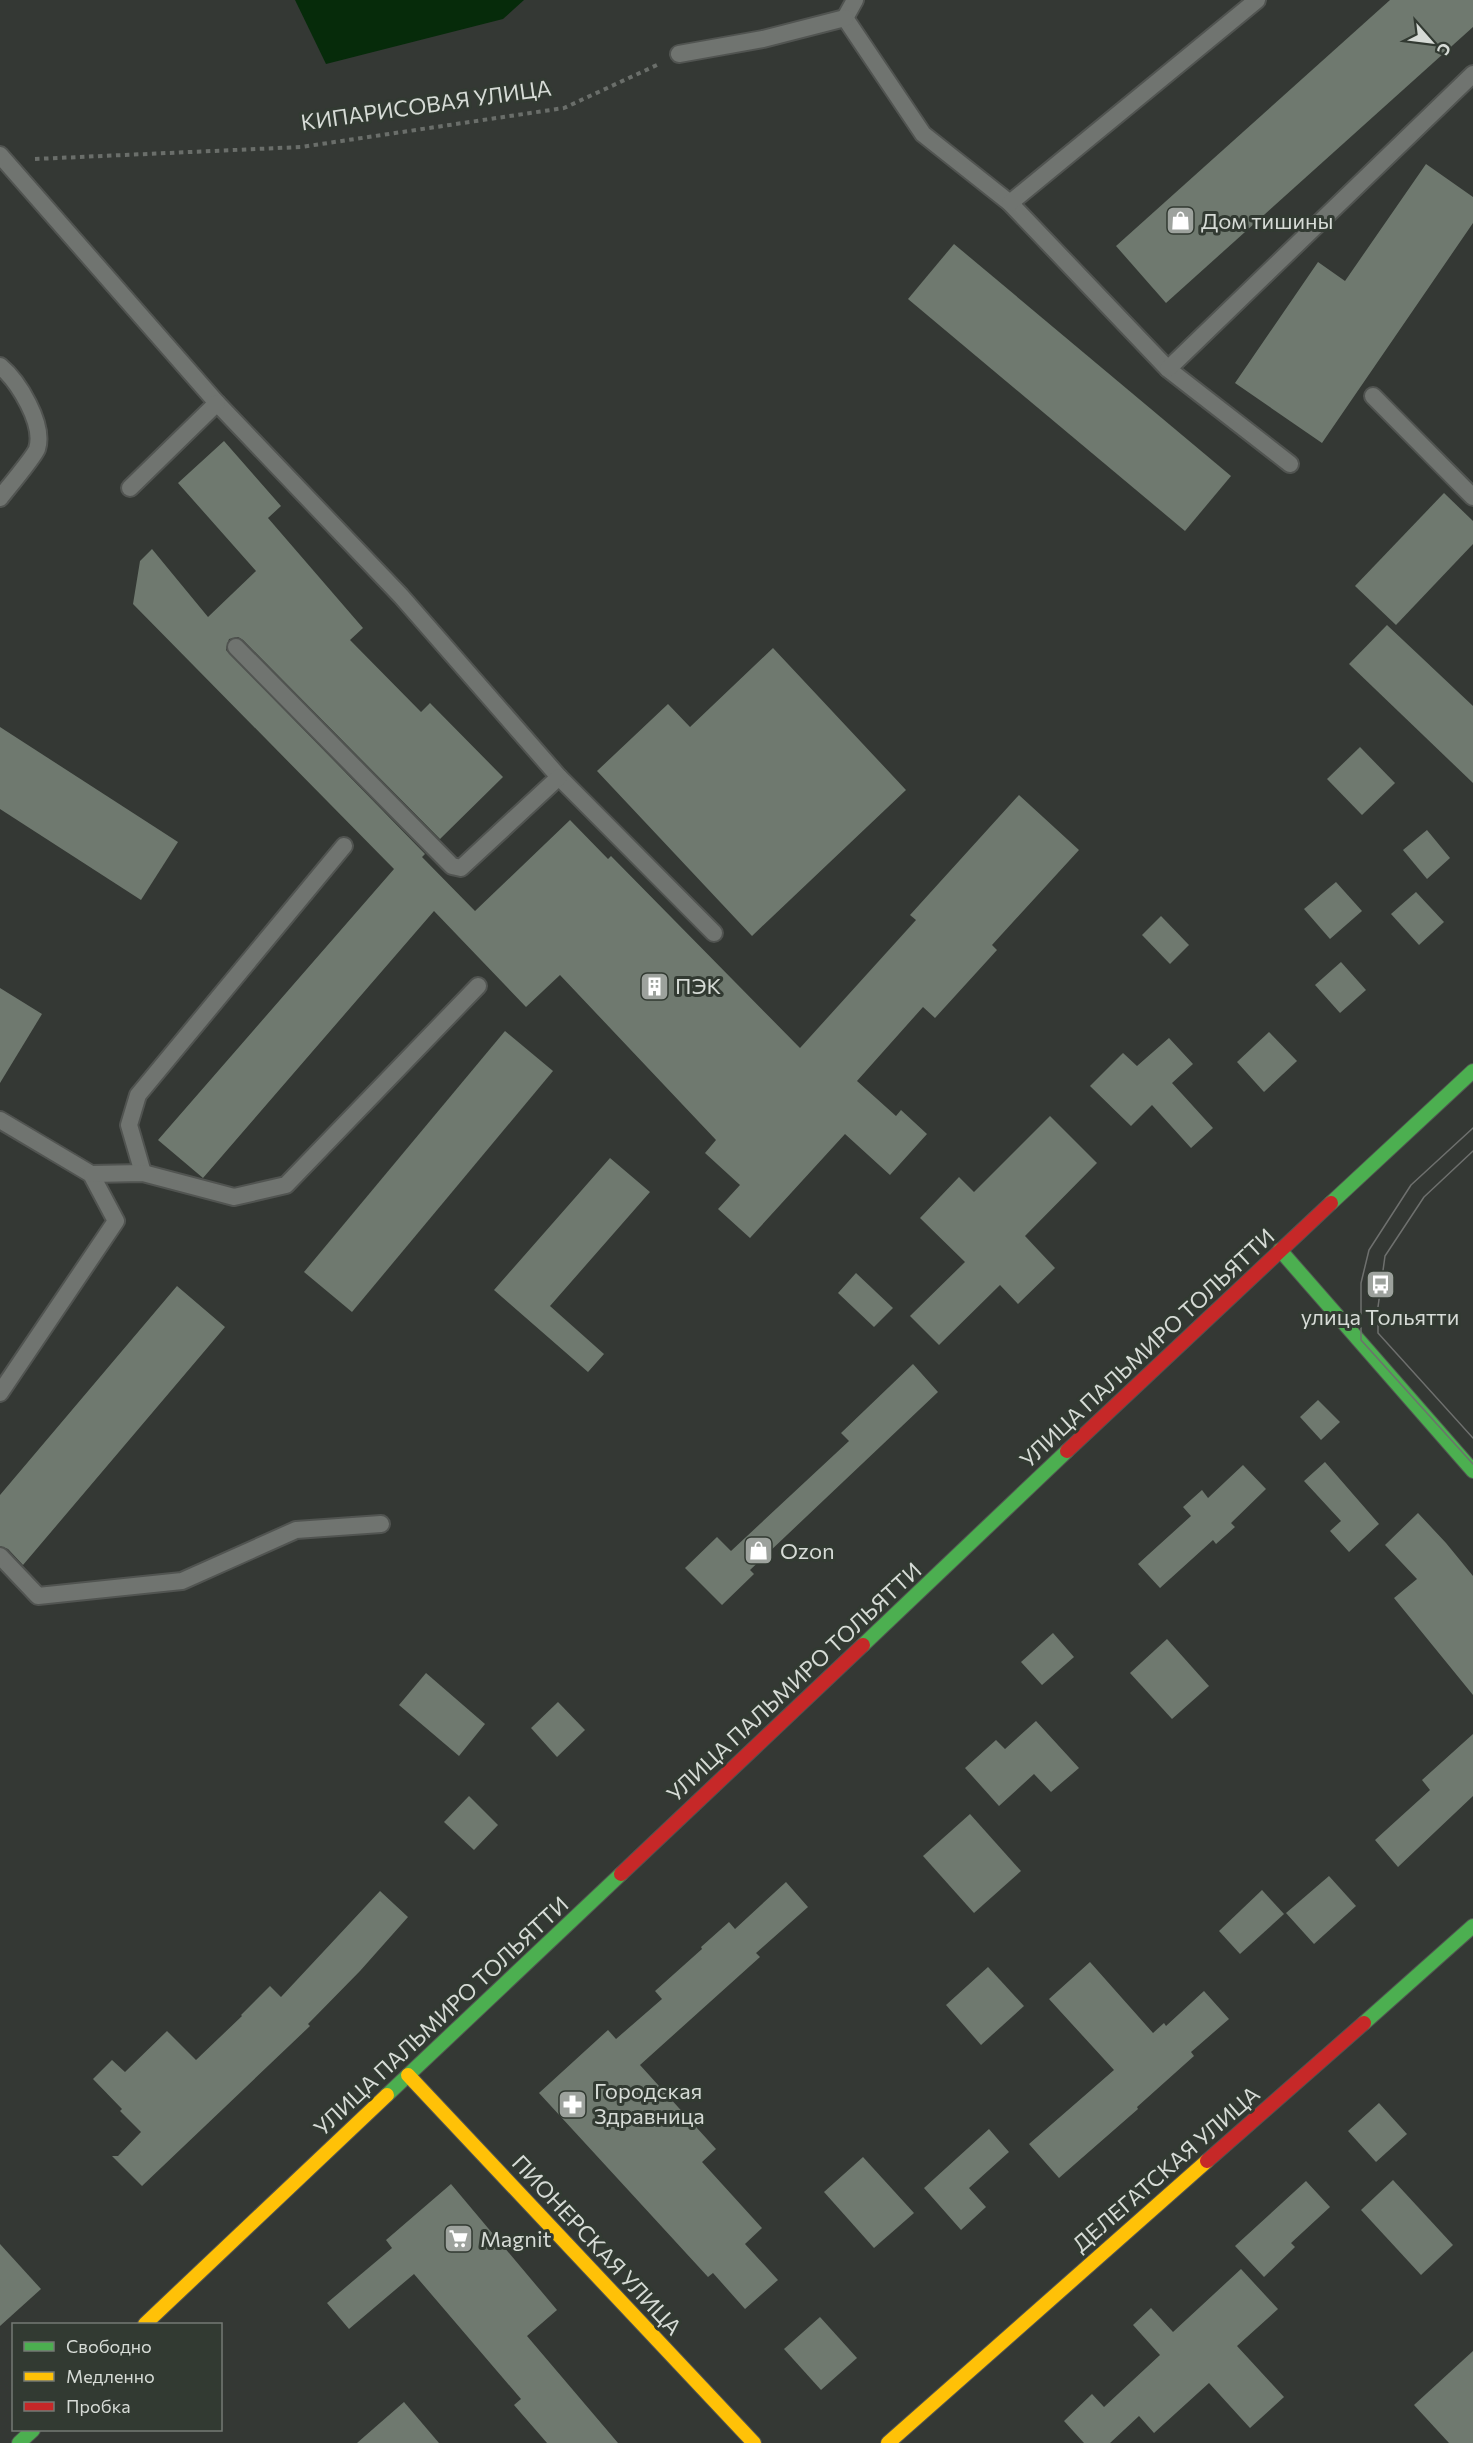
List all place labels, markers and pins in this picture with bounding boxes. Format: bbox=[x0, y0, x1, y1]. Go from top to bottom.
shop icon: Дом тишины bbox=[1164, 205, 1196, 237]
place label: Дом тишины bbox=[1201, 207, 1334, 234]
building icon: ПЭК bbox=[638, 970, 670, 1002]
place label: ПЭК bbox=[675, 972, 722, 999]
bus stop icon: улица Тольятти bbox=[1364, 1269, 1396, 1301]
place label: улица Тольятти bbox=[1301, 1303, 1459, 1330]
shop icon: Ozon bbox=[743, 1535, 775, 1567]
place label: Ozon bbox=[780, 1537, 835, 1564]
place label: Городская Здравница bbox=[594, 2077, 705, 2129]
pharmacy icon: Городская Здравница bbox=[557, 2088, 589, 2120]
supermarket icon: Magnit bbox=[443, 2223, 475, 2255]
place label: Magnit bbox=[480, 2225, 552, 2252]

